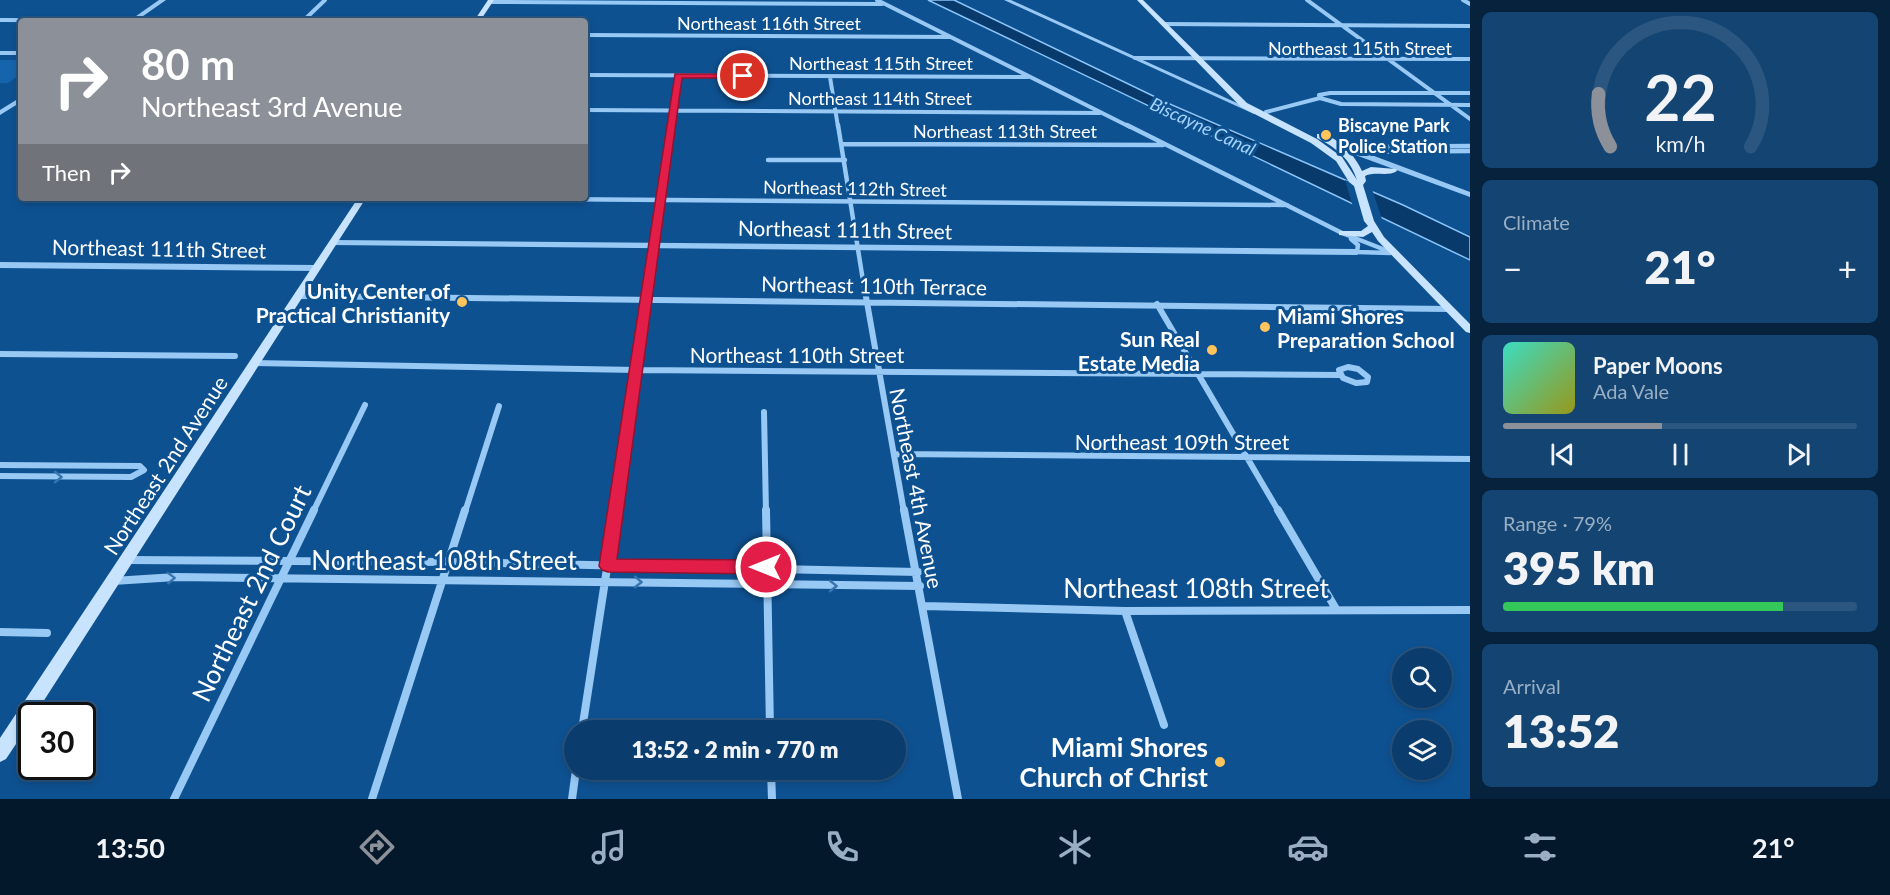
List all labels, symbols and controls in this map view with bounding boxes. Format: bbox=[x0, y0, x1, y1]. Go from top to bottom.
street label: Northeast 116th Street bbox=[677, 12, 861, 34]
street label: Northeast 115th Street bbox=[1268, 37, 1452, 59]
text: 80 m bbox=[141, 39, 235, 89]
icon: right bbox=[42, 42, 120, 120]
pin bbox=[717, 50, 768, 101]
street label: Northeast 115th Street bbox=[789, 52, 973, 74]
icon: arrive bbox=[726, 59, 759, 92]
text: 22 bbox=[1644, 59, 1716, 134]
street label: Northeast 114th Street bbox=[788, 87, 972, 109]
text: Northeast 3rd Avenue bbox=[141, 90, 403, 123]
water label: Biscayne Canal bbox=[1147, 92, 1259, 160]
place label: Biscayne Park Police Station bbox=[1338, 114, 1450, 157]
street label: Northeast 113th Street bbox=[913, 120, 1097, 142]
marker: Biscayne Park Police Station bbox=[1319, 128, 1333, 142]
text: km/h bbox=[1655, 131, 1705, 157]
icon: right bbox=[103, 156, 136, 189]
text: Then bbox=[42, 159, 91, 186]
street label: Northeast 112th Street bbox=[763, 175, 948, 201]
text: Climate bbox=[1503, 210, 1570, 234]
street label: Northeast 111th Street bbox=[738, 215, 953, 243]
street label: Northeast 111th Street bbox=[52, 234, 267, 262]
text: 21° bbox=[1645, 240, 1715, 294]
text: − bbox=[1503, 248, 1522, 288]
text: + bbox=[1838, 248, 1857, 288]
street label: Northeast 110th Terrace bbox=[761, 271, 987, 299]
place label: Unity Center of Practical Christianity bbox=[256, 278, 451, 327]
marker: Unity Center of Practical Christianity bbox=[455, 295, 469, 309]
place label: Miami Shores Preparation School bbox=[1277, 303, 1455, 352]
marker: Miami Shores Preparation School bbox=[1258, 320, 1272, 334]
place label: Sun Real Estate Media bbox=[1078, 326, 1200, 375]
street label: Northeast 110th Street bbox=[690, 342, 905, 367]
marker: Sun Real Estate Media bbox=[1205, 343, 1219, 357]
text: Paper Moons bbox=[1593, 352, 1723, 379]
street label: Northeast 2nd Avenue bbox=[98, 371, 232, 559]
text: Ada Vale bbox=[1593, 379, 1669, 403]
street label: Northeast 4th Avenue bbox=[885, 386, 949, 590]
street label: Northeast 109th Street bbox=[1075, 429, 1290, 454]
icon: previous bbox=[1546, 438, 1579, 471]
icon: pause bbox=[1664, 438, 1697, 471]
icon: next bbox=[1782, 438, 1815, 471]
one-way arrow bbox=[54, 470, 63, 483]
street label: Northeast 2nd Court bbox=[185, 479, 318, 707]
text: Range · 79% bbox=[1503, 511, 1612, 535]
position arrow bbox=[734, 535, 798, 599]
text: 395 km bbox=[1503, 541, 1655, 595]
street label: Northeast 108th Street bbox=[311, 544, 577, 576]
one-way arrow bbox=[166, 572, 175, 584]
street label: Northeast 108th Street bbox=[1063, 572, 1329, 604]
one-way arrow bbox=[634, 576, 643, 588]
one-way arrow bbox=[829, 579, 838, 592]
map controls bbox=[1392, 648, 1452, 780]
button: search bbox=[1392, 648, 1452, 708]
text: Arrival bbox=[1503, 674, 1561, 698]
speed limit sign: 30 bbox=[18, 702, 96, 780]
text: 13:52 bbox=[1503, 704, 1619, 758]
button: layers bbox=[1392, 720, 1452, 780]
place label: Miami Shores Church of Christ bbox=[1020, 731, 1208, 793]
text: 13:52 · 2 min · 770 m bbox=[632, 736, 838, 763]
marker: Miami Shores Church of Christ bbox=[1213, 755, 1227, 769]
icon: directions bbox=[356, 826, 398, 868]
icon: music bbox=[588, 826, 630, 868]
icon: phone bbox=[821, 826, 863, 868]
icon: climate bbox=[1054, 826, 1096, 868]
icon: car bbox=[1287, 826, 1329, 868]
icon: filters bbox=[1519, 826, 1561, 868]
text: 13:50 bbox=[95, 831, 165, 864]
text: 21° bbox=[1752, 831, 1795, 864]

